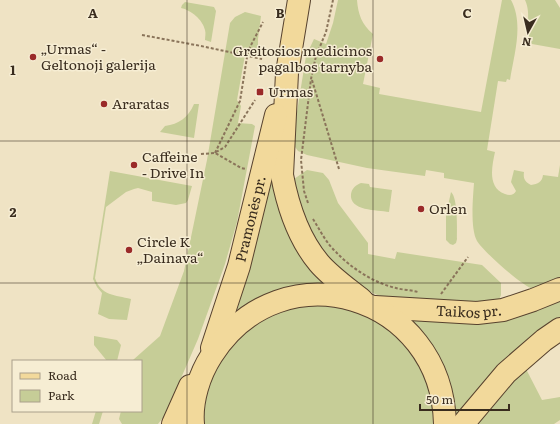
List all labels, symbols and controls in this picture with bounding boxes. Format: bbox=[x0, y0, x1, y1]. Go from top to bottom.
text: A bbox=[88, 3, 98, 22]
text: B bbox=[276, 3, 285, 22]
text: C bbox=[462, 3, 472, 22]
north arrow bbox=[508, 12, 548, 52]
text: N bbox=[521, 34, 532, 51]
place label: „Urmas“ - Geltonoji galerija bbox=[41, 38, 156, 74]
place label: Greitosios medicinos pagalbos tarnyba bbox=[233, 40, 372, 76]
marker: „Urmas“ - Geltonoji galerija bbox=[28, 52, 38, 62]
marker: Greitosios medicinos pagalbos tarnyba bbox=[375, 54, 385, 64]
text: 1 bbox=[10, 60, 16, 79]
place label: Urmas bbox=[268, 81, 313, 101]
marker: Urmas bbox=[255, 87, 265, 97]
place label: Araratas bbox=[112, 93, 169, 113]
marker: Araratas bbox=[99, 99, 109, 109]
place label: Caffeine - Drive In bbox=[142, 146, 204, 182]
marker: Caffeine - Drive In bbox=[129, 160, 139, 170]
street label: Pramonės pr. bbox=[229, 173, 270, 264]
place label: Orlen bbox=[429, 198, 467, 218]
text: 2 bbox=[10, 202, 17, 221]
marker: Orlen bbox=[416, 204, 426, 214]
place label: Circle K „Dainava“ bbox=[137, 231, 204, 267]
marker: Circle K „Dainava“ bbox=[124, 245, 134, 255]
street label: Taikos pr. bbox=[435, 299, 503, 322]
legend bbox=[12, 360, 142, 412]
text: Road bbox=[48, 366, 78, 384]
text: Park bbox=[48, 386, 75, 404]
scale bar bbox=[420, 386, 509, 412]
text: 50 m bbox=[426, 390, 453, 408]

